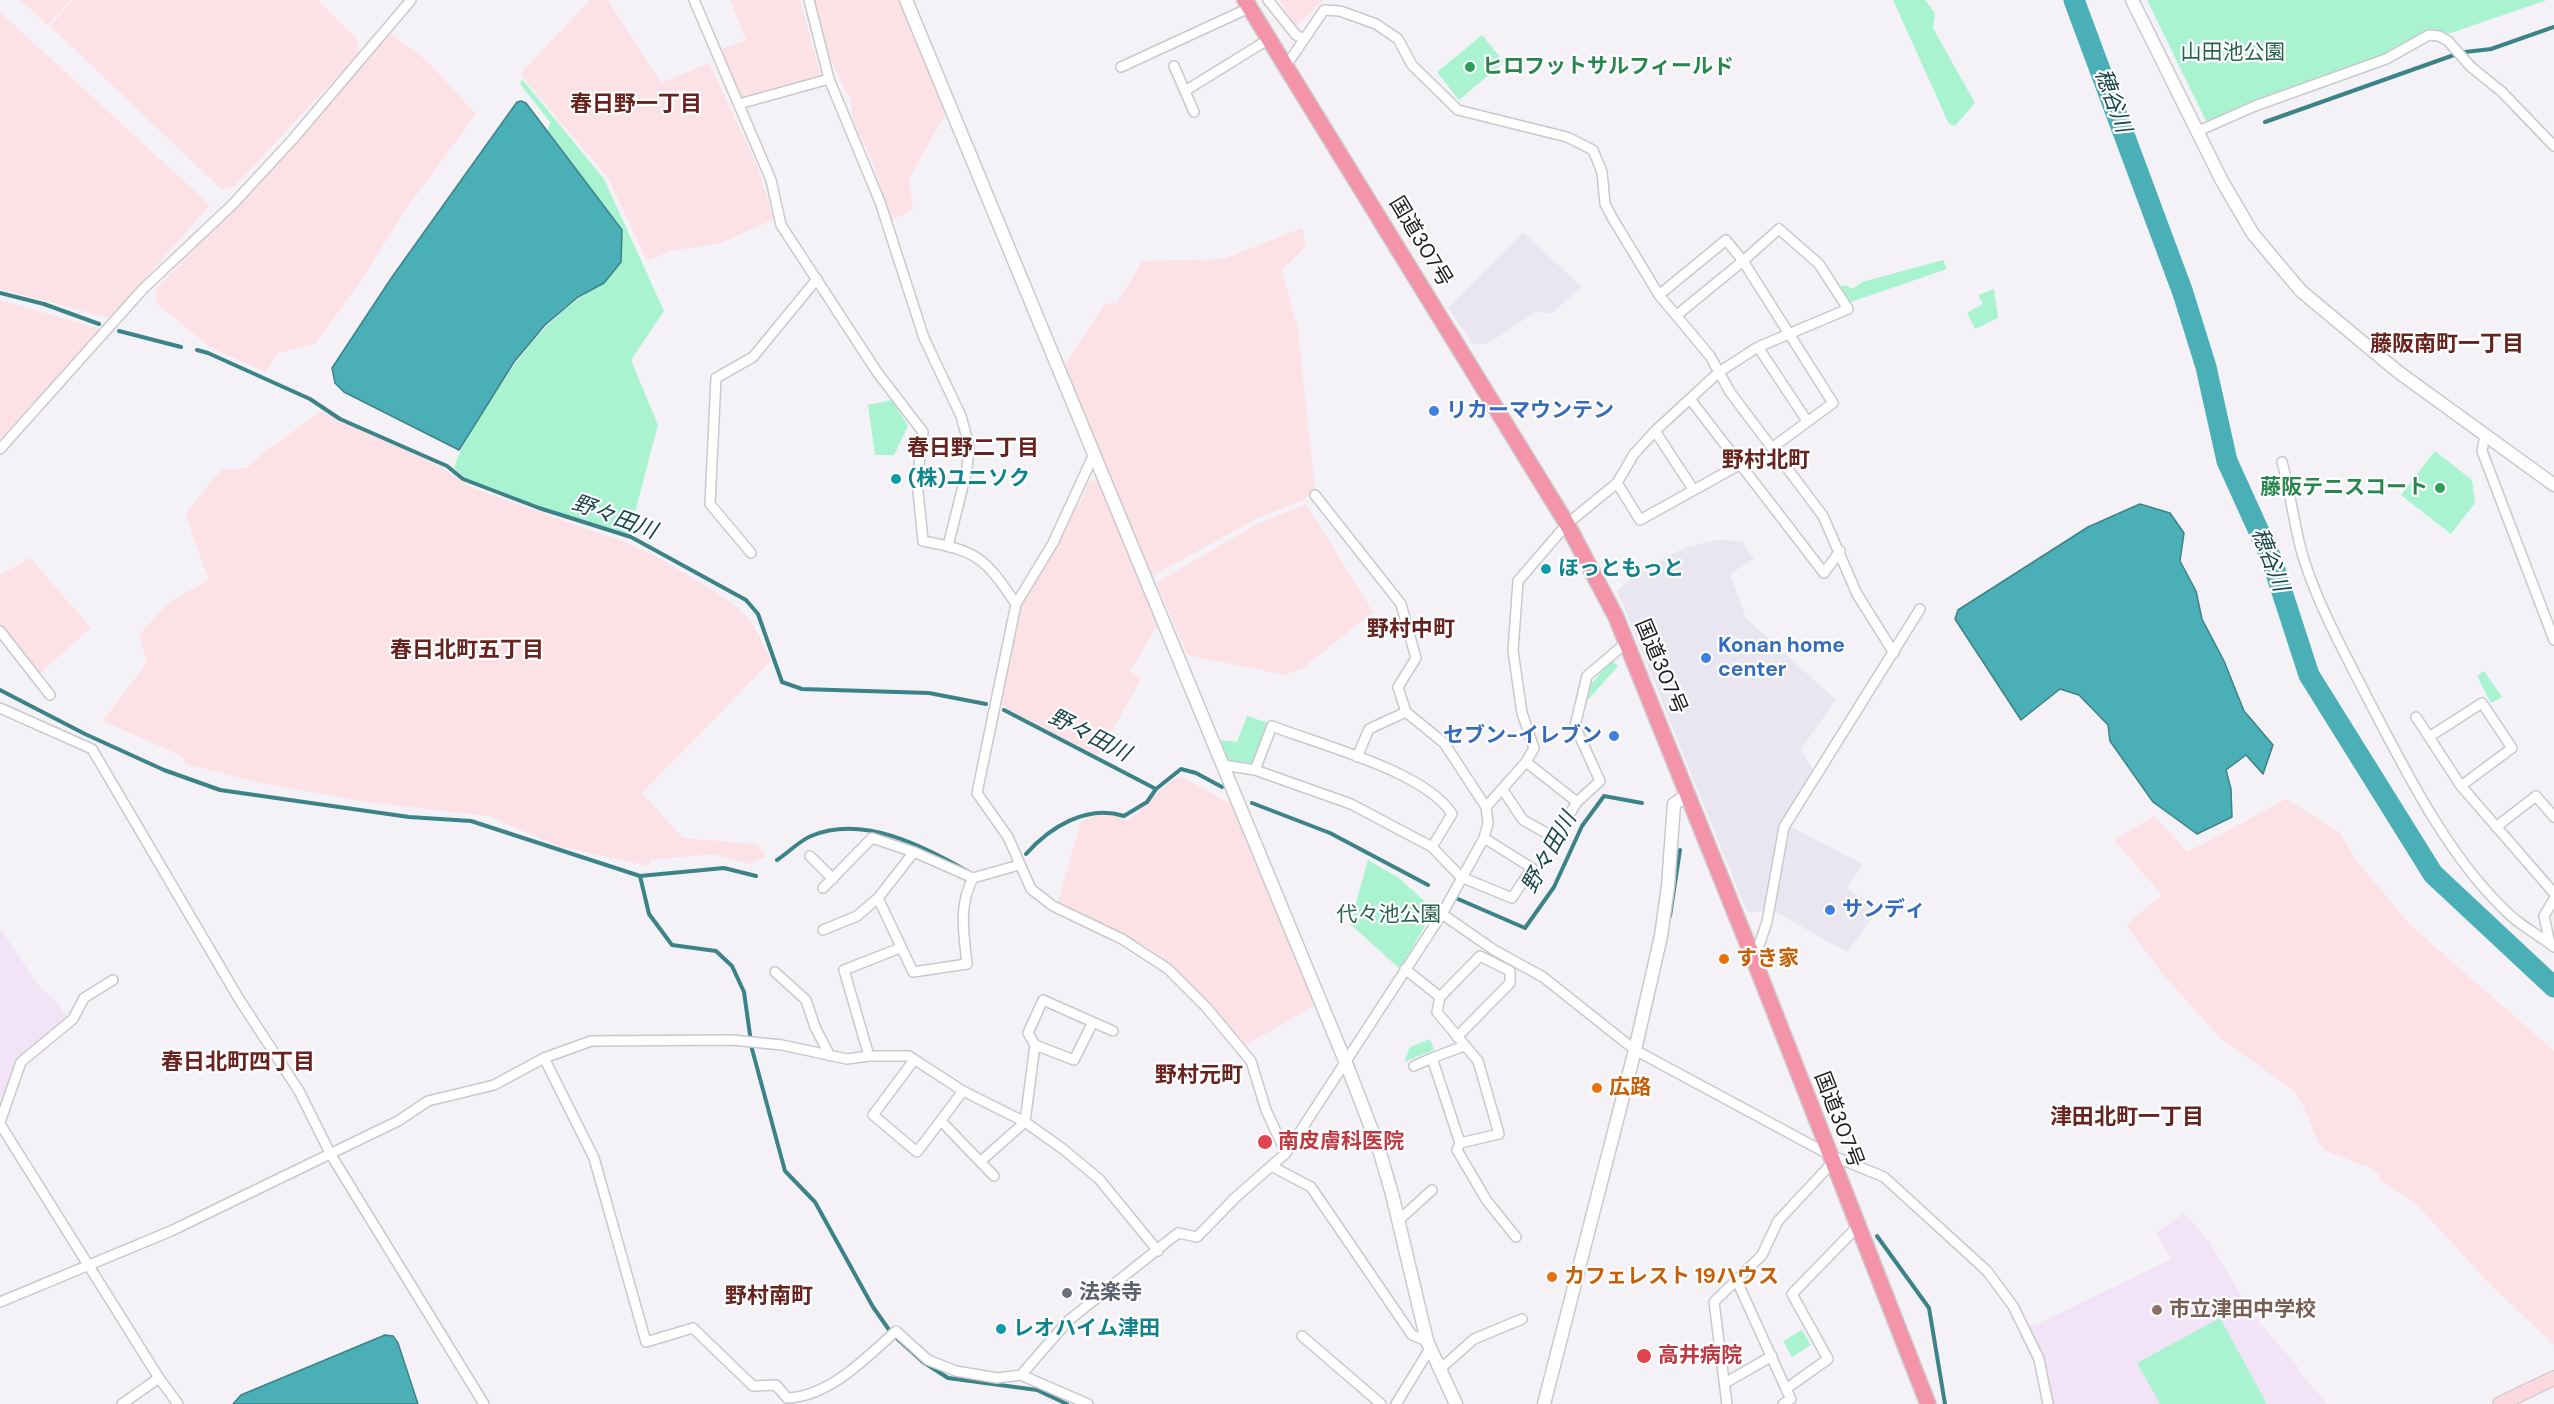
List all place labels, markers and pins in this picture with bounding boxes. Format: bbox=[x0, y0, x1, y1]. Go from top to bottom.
place label: ヒロフットサルフィールド bbox=[1482, 54, 1734, 80]
marker: ヒロフットサルフィールド bbox=[1463, 60, 1477, 74]
place label: リカーマウンテン bbox=[1446, 398, 1614, 424]
marker: リカーマウンテン bbox=[1427, 404, 1441, 418]
place label: (株)ユニソク bbox=[908, 466, 1030, 492]
marker: (株)ユニソク bbox=[889, 472, 903, 486]
place label: 藤阪テニスコート bbox=[2260, 475, 2428, 501]
marker: 藤阪テニスコート bbox=[2433, 481, 2447, 495]
place label: ほっともっと bbox=[1558, 556, 1684, 582]
marker: ほっともっと bbox=[1539, 562, 1553, 576]
place label: Konan home center bbox=[1718, 633, 1845, 683]
marker: Konan home center bbox=[1699, 651, 1713, 665]
place label: セブン-イレブン bbox=[1443, 723, 1602, 749]
marker: セブン-イレブン bbox=[1607, 729, 1621, 743]
place label: サンディ bbox=[1842, 897, 1926, 923]
marker: サンディ bbox=[1823, 903, 1837, 917]
place label: すき家 bbox=[1736, 946, 1799, 972]
marker: すき家 bbox=[1717, 952, 1731, 966]
place label: 広路 bbox=[1609, 1075, 1651, 1101]
marker: 広路 bbox=[1590, 1081, 1604, 1095]
place label: 南皮膚科医院 bbox=[1278, 1129, 1404, 1155]
marker: 南皮膚科医院 bbox=[1256, 1133, 1274, 1151]
place label: カフェレスト 19ハウス bbox=[1564, 1264, 1779, 1290]
marker: カフェレスト 19ハウス bbox=[1545, 1270, 1559, 1284]
place label: 法楽寺 bbox=[1079, 1280, 1142, 1306]
marker: 法楽寺 bbox=[1060, 1286, 1074, 1300]
place label: 市立津田中学校 bbox=[2169, 1297, 2316, 1323]
marker: 市立津田中学校 bbox=[2150, 1303, 2164, 1317]
place label: レオハイム津田 bbox=[1013, 1316, 1160, 1342]
marker: レオハイム津田 bbox=[994, 1322, 1008, 1336]
place label: 高井病院 bbox=[1658, 1343, 1742, 1369]
marker: 高井病院 bbox=[1635, 1347, 1653, 1365]

